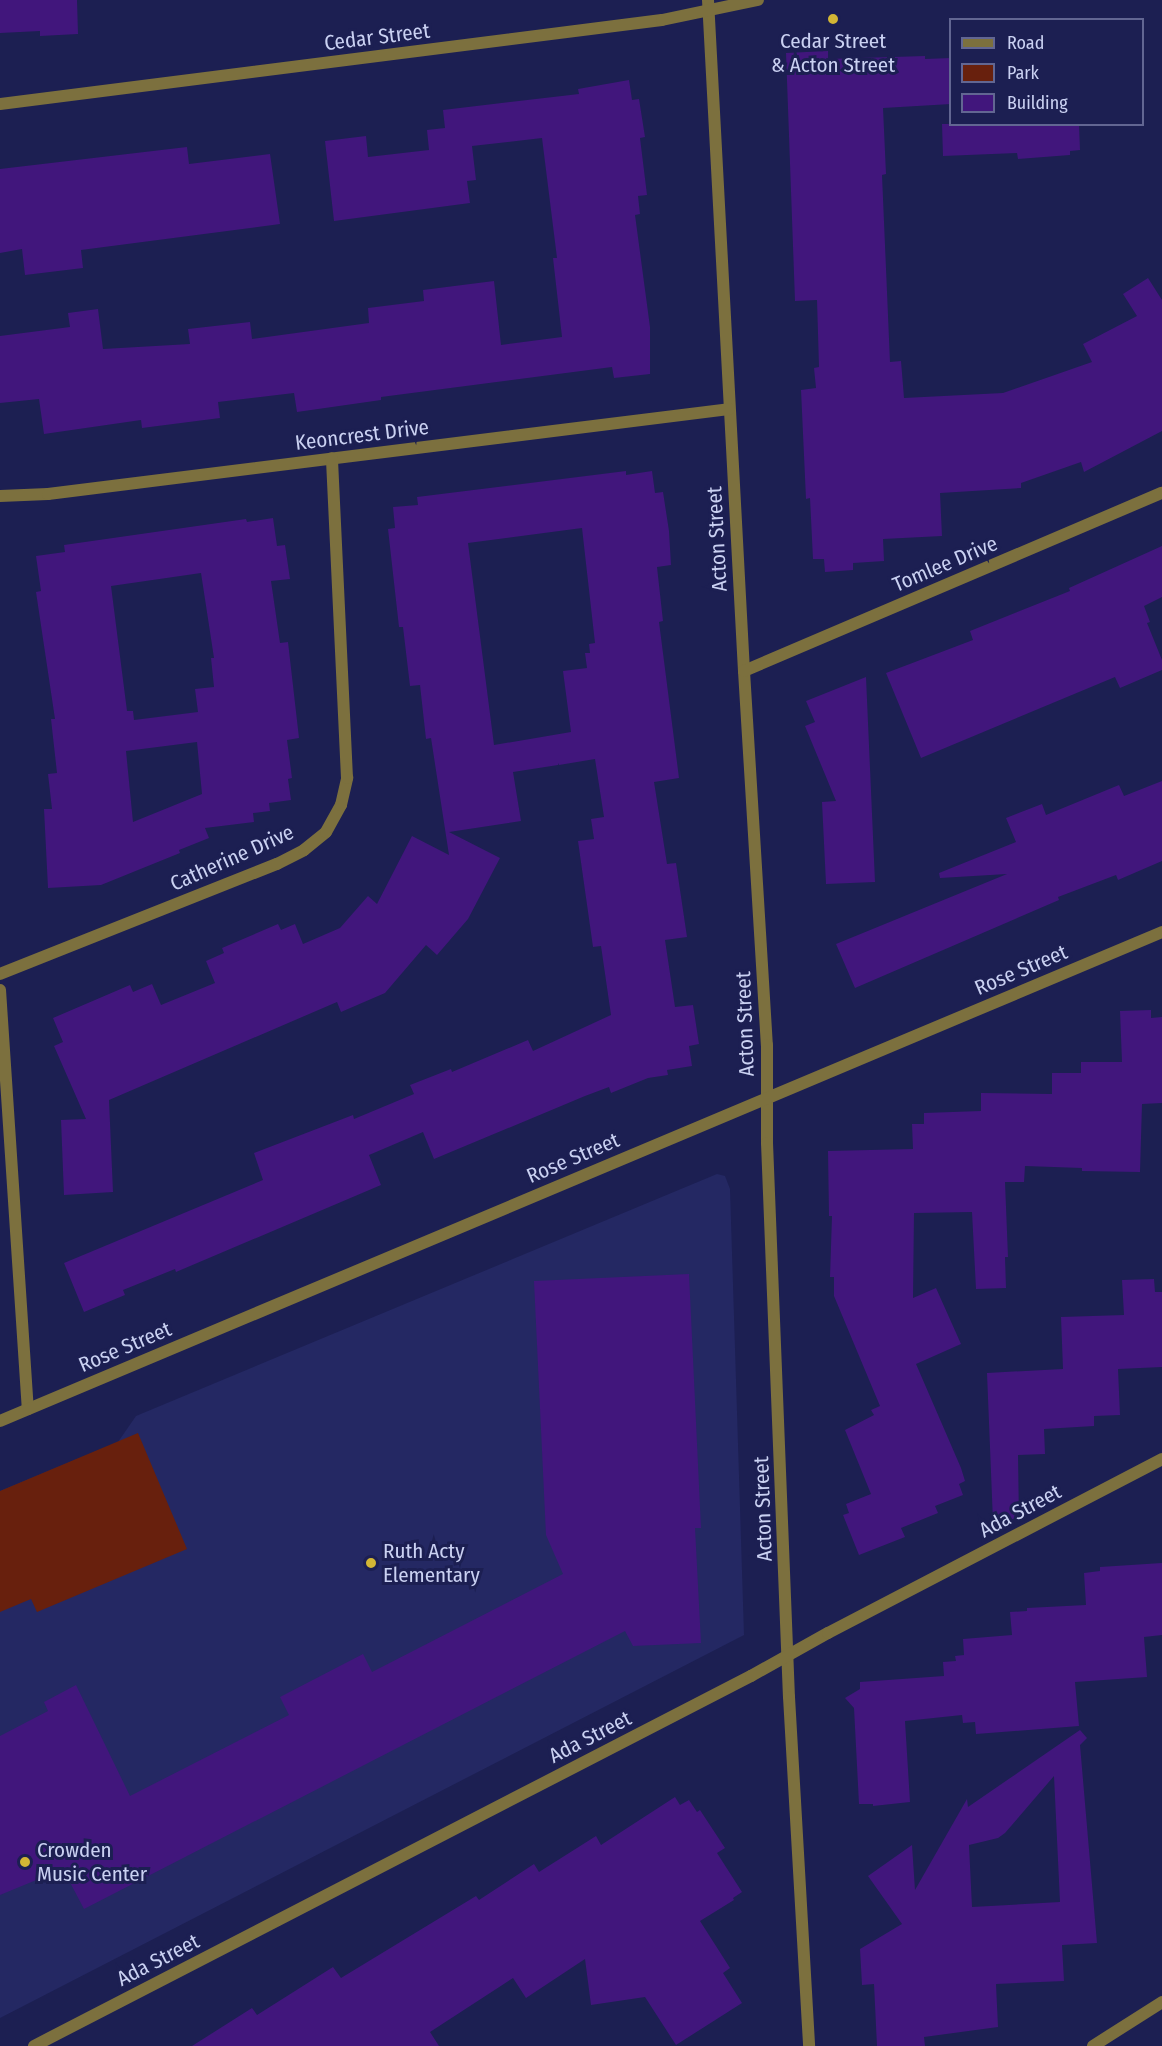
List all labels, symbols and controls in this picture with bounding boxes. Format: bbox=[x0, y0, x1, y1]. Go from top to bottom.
marker: Cedar Street & Acton Street bbox=[826, 12, 840, 26]
street label: Cedar Street bbox=[323, 18, 431, 56]
legend bbox=[949, 18, 1144, 126]
place label: Cedar Street & Acton Street bbox=[771, 28, 895, 78]
text: Road bbox=[1007, 32, 1044, 54]
text: Park bbox=[1007, 62, 1039, 84]
text: Building bbox=[1007, 92, 1068, 114]
street label: Keoncrest Drive bbox=[294, 414, 430, 456]
street label: Acton Street bbox=[702, 486, 732, 592]
street label: Tomlee Drive bbox=[889, 531, 1001, 597]
street label: Catherine Drive bbox=[166, 820, 298, 896]
street label: Rose Street bbox=[971, 939, 1071, 1001]
street label: Acton Street bbox=[731, 971, 759, 1077]
street label: Rose Street bbox=[523, 1127, 623, 1189]
street label: Rose Street bbox=[75, 1316, 175, 1378]
street label: Acton Street bbox=[749, 1456, 777, 1562]
street label: Ada Street bbox=[975, 1479, 1065, 1543]
place label: Ruth Acty Elementary bbox=[383, 1538, 480, 1588]
marker: Ruth Acty Elementary bbox=[364, 1556, 378, 1570]
street label: Ada Street bbox=[545, 1706, 635, 1768]
place label: Crowden Music Center bbox=[37, 1837, 147, 1887]
marker: Crowden Music Center bbox=[18, 1855, 32, 1869]
street label: Ada Street bbox=[113, 1929, 203, 1991]

